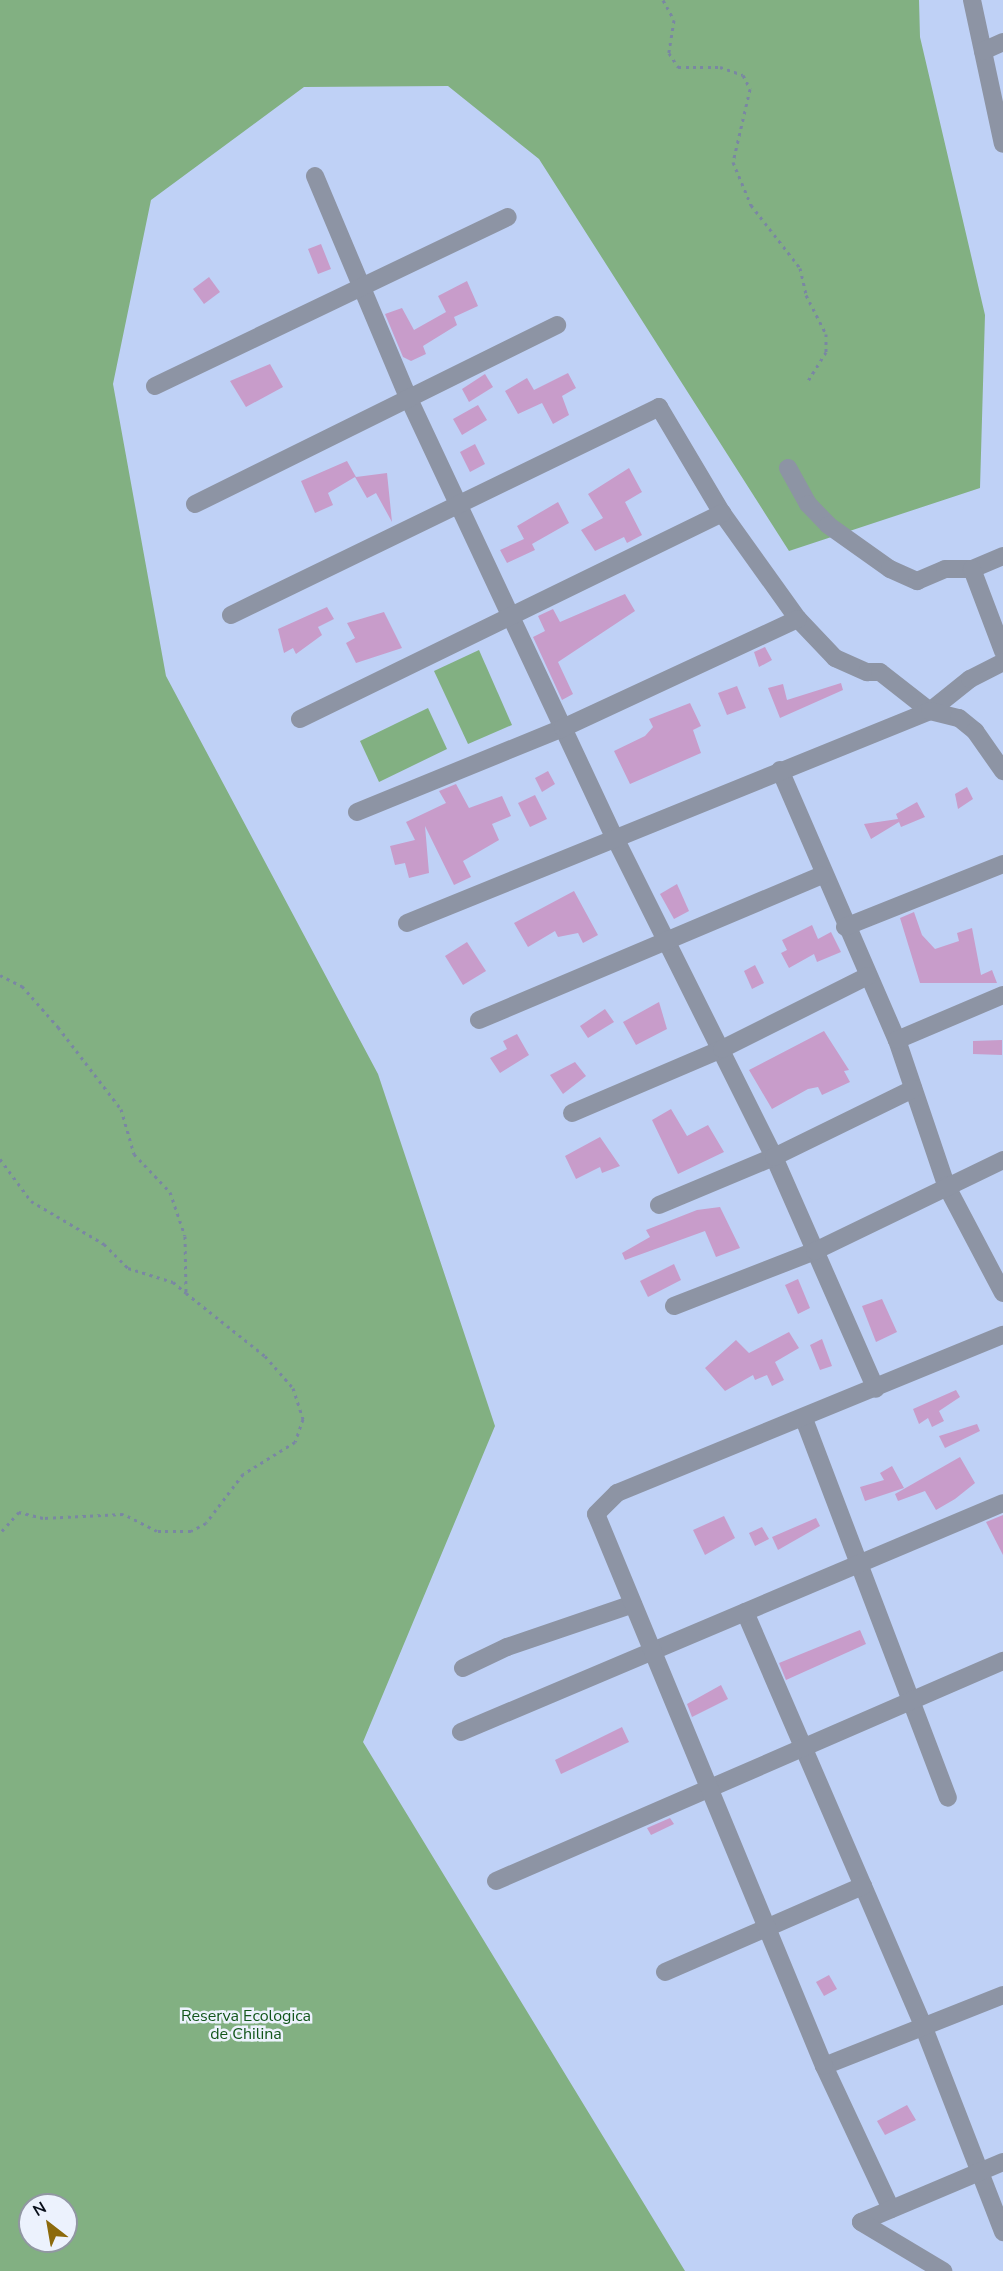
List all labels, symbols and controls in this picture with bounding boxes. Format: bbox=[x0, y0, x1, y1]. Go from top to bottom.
park label: Reserva Ecologica de Chilina bbox=[181, 2006, 311, 2044]
north arrow bbox=[18, 2193, 78, 2253]
text: N bbox=[29, 2197, 51, 2222]

